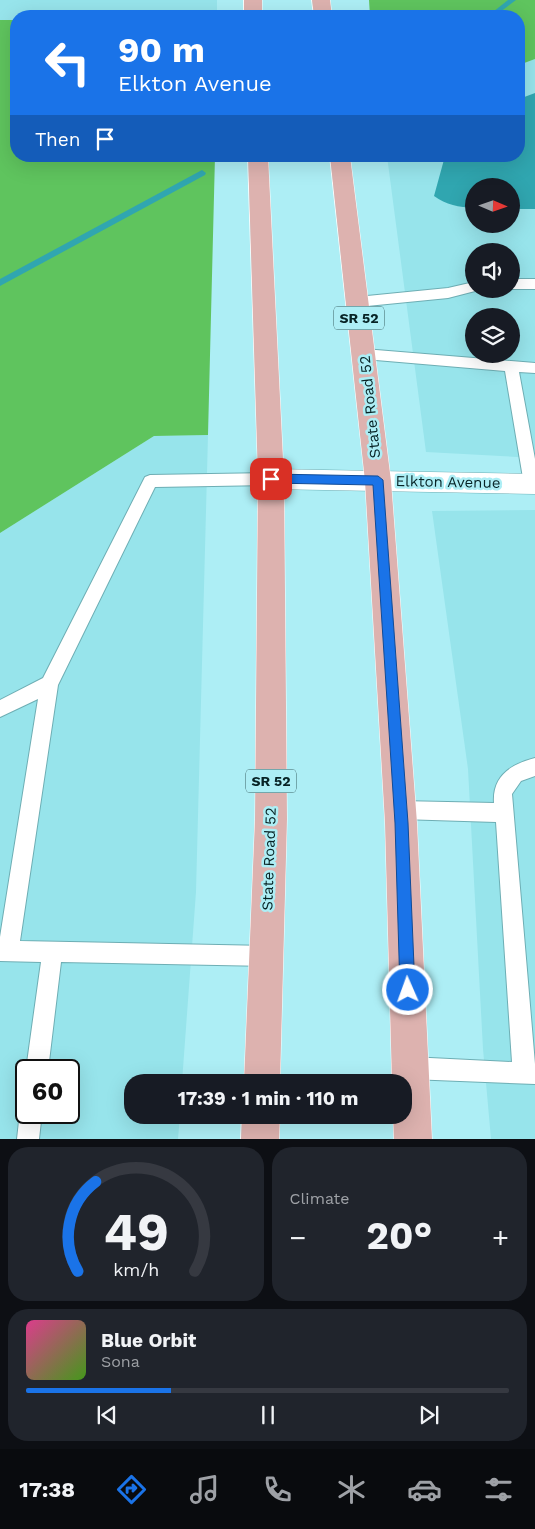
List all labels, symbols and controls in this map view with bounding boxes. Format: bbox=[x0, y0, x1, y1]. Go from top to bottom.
text: 90 m bbox=[118, 29, 205, 71]
icon: left bbox=[35, 30, 100, 95]
text: Elkton Avenue bbox=[118, 71, 272, 96]
icon: arrive bbox=[91, 125, 119, 153]
text: Then bbox=[35, 128, 81, 151]
north arrow bbox=[465, 178, 520, 232]
map controls bbox=[465, 178, 520, 363]
button: sound bbox=[465, 243, 520, 298]
road number: SR 52 bbox=[334, 306, 384, 330]
button: layers bbox=[465, 308, 520, 363]
street label: State Road 52 bbox=[356, 355, 384, 459]
pin bbox=[250, 458, 292, 500]
icon: arrive bbox=[257, 465, 285, 493]
street label: Elkton Avenue bbox=[395, 472, 501, 492]
road number: SR 52 bbox=[246, 769, 296, 792]
street label: State Road 52 bbox=[258, 807, 280, 911]
position arrow bbox=[381, 963, 433, 1015]
speed limit sign: 60 bbox=[15, 1059, 80, 1124]
text: 17:39 · 1 min · 110 m bbox=[178, 1087, 358, 1110]
text: Climate bbox=[290, 1189, 350, 1208]
text: 49 bbox=[103, 1202, 169, 1263]
text: 20° bbox=[366, 1214, 432, 1258]
text: − bbox=[290, 1221, 306, 1254]
text: + bbox=[492, 1221, 509, 1254]
text: km/h bbox=[113, 1259, 159, 1280]
text: Blue Orbit bbox=[101, 1329, 196, 1352]
text: Sona bbox=[101, 1352, 140, 1371]
icon: previous bbox=[93, 1401, 121, 1429]
icon: pause bbox=[254, 1401, 282, 1429]
icon: next bbox=[415, 1401, 443, 1429]
icon: directions bbox=[114, 1472, 149, 1507]
icon: music bbox=[187, 1472, 222, 1507]
icon: phone bbox=[260, 1472, 295, 1507]
icon: climate bbox=[334, 1472, 369, 1507]
icon: car bbox=[407, 1472, 442, 1507]
icon: filters bbox=[481, 1472, 516, 1507]
text: 17:38 bbox=[19, 1477, 75, 1502]

